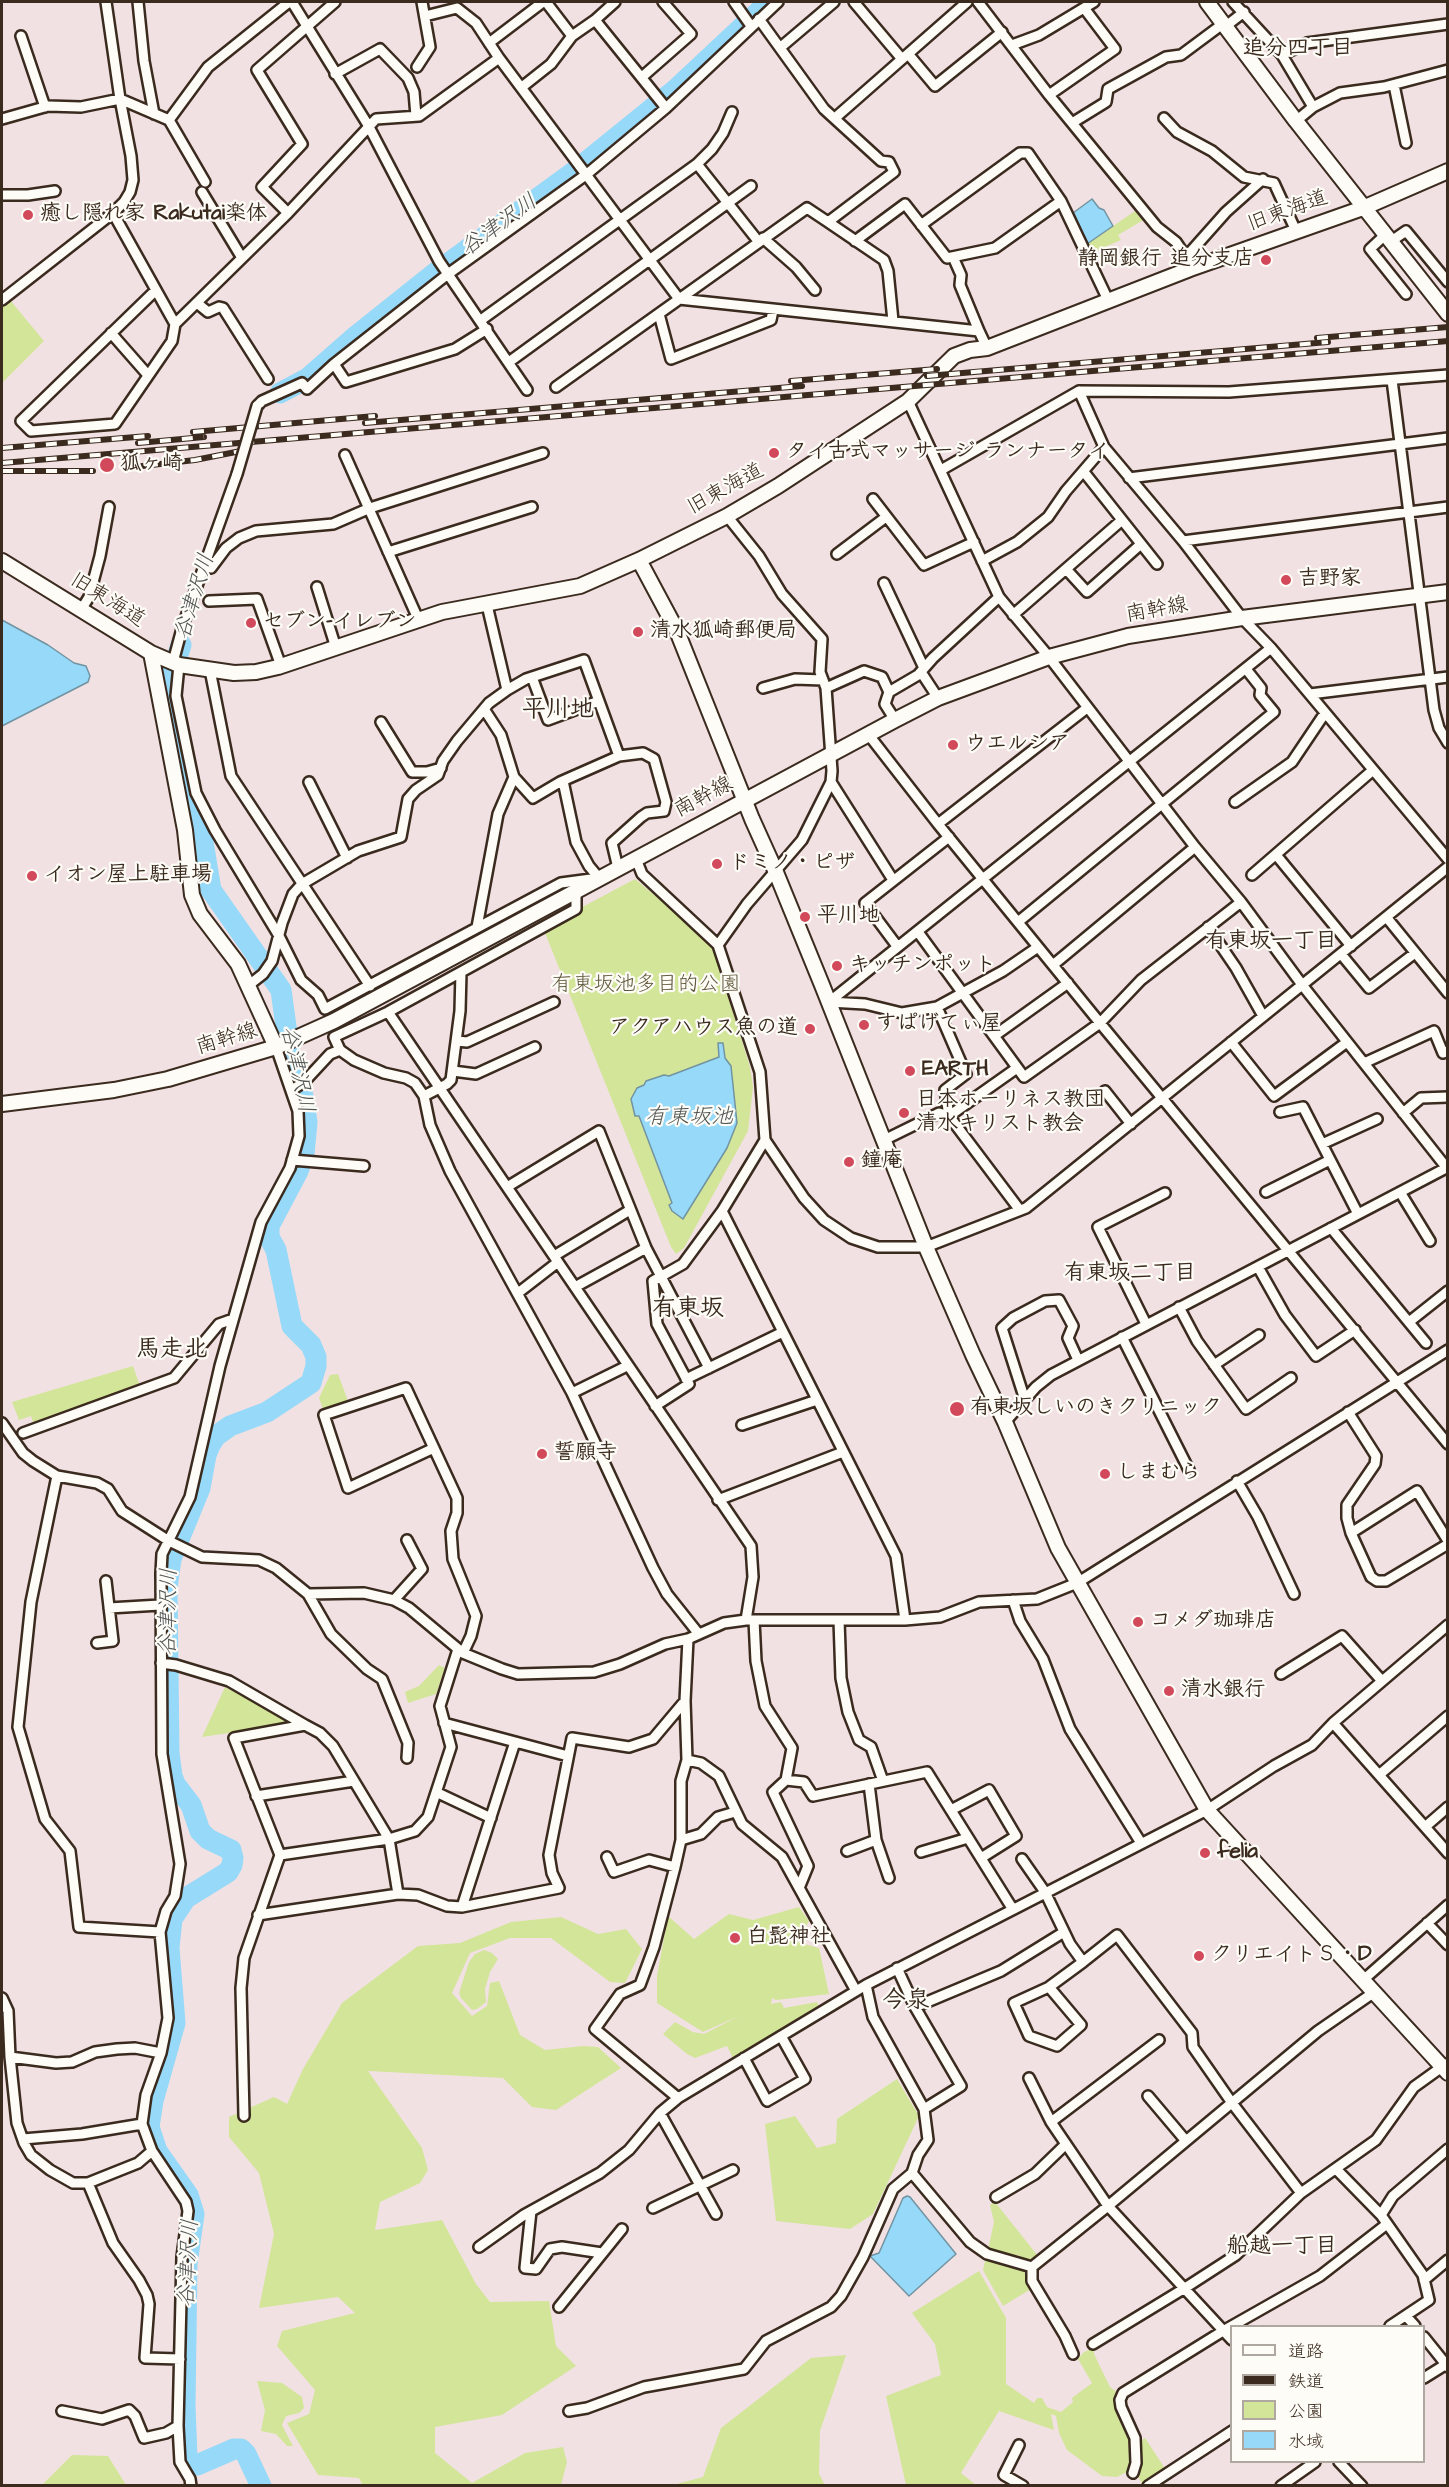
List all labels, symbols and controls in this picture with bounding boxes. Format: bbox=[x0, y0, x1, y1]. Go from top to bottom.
district label: 追分四丁目 bbox=[1243, 36, 1353, 62]
street label: 旧東海道 bbox=[1244, 186, 1332, 238]
water label: 谷津沢川 bbox=[457, 189, 543, 263]
place label: 癒し隠れ家 Rakutai楽体 bbox=[40, 202, 267, 228]
marker: 癒し隠れ家 Rakutai楽体 bbox=[21, 208, 35, 222]
place label: 静岡銀行 追分支店 bbox=[1078, 247, 1254, 273]
marker: 静岡銀行 追分支店 bbox=[1259, 253, 1273, 267]
place label: タイ古式マッサージ ランナータイ bbox=[786, 440, 1109, 466]
marker: タイ古式マッサージ ランナータイ bbox=[767, 446, 781, 460]
place label: 狐ヶ崎 bbox=[120, 452, 183, 478]
marker: 狐ヶ崎 bbox=[98, 456, 116, 474]
street label: 旧東海道 bbox=[683, 459, 769, 521]
water label: 谷津沢川 bbox=[171, 551, 221, 643]
place label: 吉野家 bbox=[1298, 567, 1361, 593]
street label: 旧東海道 bbox=[65, 568, 149, 634]
marker: 吉野家 bbox=[1279, 573, 1293, 587]
street label: 南幹線 bbox=[1124, 593, 1190, 629]
place label: セブン-イレブン bbox=[263, 610, 417, 636]
marker: セブン-イレブン bbox=[244, 616, 258, 630]
place label: 清水狐崎郵便局 bbox=[650, 619, 797, 645]
marker: 清水狐崎郵便局 bbox=[631, 625, 645, 639]
district label: 平川地 bbox=[522, 697, 594, 725]
place label: ウエルシア bbox=[965, 732, 1070, 758]
marker: ウエルシア bbox=[946, 738, 960, 752]
street label: 南幹線 bbox=[670, 772, 738, 824]
place label: ドミノ・ピザ bbox=[729, 851, 855, 877]
marker: ドミノ・ピザ bbox=[710, 857, 724, 871]
place label: イオン屋上駐車場 bbox=[44, 863, 212, 889]
marker: イオン屋上駐車場 bbox=[25, 869, 39, 883]
place label: 平川地 bbox=[817, 904, 880, 930]
marker: 平川地 bbox=[798, 910, 812, 924]
district label: 有東坂一丁目 bbox=[1205, 929, 1337, 955]
place label: キッチンポット bbox=[849, 953, 996, 979]
marker: キッチンポット bbox=[830, 959, 844, 973]
park label: 有東坂池多目的公園 bbox=[552, 973, 740, 999]
place label: すぱげてぃ屋 bbox=[876, 1012, 1002, 1038]
place label: アクアハウス魚の道 bbox=[609, 1016, 798, 1042]
marker: すぱげてぃ屋 bbox=[857, 1018, 871, 1032]
street label: 南幹線 bbox=[193, 1019, 261, 1061]
marker: アクアハウス魚の道 bbox=[803, 1022, 817, 1036]
water label: 谷津沢川 bbox=[274, 1024, 318, 1116]
place label: EARTH bbox=[922, 1058, 989, 1084]
marker: EARTH bbox=[903, 1064, 917, 1078]
place label: 日本ホーリネス教団 清水キリスト教会 bbox=[916, 1088, 1105, 1138]
water label: 有東坂池 bbox=[645, 1105, 733, 1131]
marker: 日本ホーリネス教団 清水キリスト教会 bbox=[897, 1106, 911, 1120]
place label: 鐘庵 bbox=[861, 1149, 903, 1175]
marker: 鐘庵 bbox=[842, 1155, 856, 1169]
district label: 有東坂二丁目 bbox=[1064, 1261, 1196, 1287]
district label: 有東坂 bbox=[652, 1296, 724, 1324]
district label: 馬走北 bbox=[136, 1337, 208, 1365]
place label: 有東坂しいのきクリニック bbox=[970, 1396, 1222, 1422]
marker: 有東坂しいのきクリニック bbox=[948, 1400, 966, 1418]
place label: 誓願寺 bbox=[554, 1441, 617, 1467]
marker: 誓願寺 bbox=[535, 1447, 549, 1461]
place label: しまむら bbox=[1117, 1461, 1201, 1487]
marker: しまむら bbox=[1098, 1467, 1112, 1481]
water label: 谷津沢川 bbox=[156, 1568, 184, 1656]
place label: コメダ珈琲店 bbox=[1150, 1609, 1276, 1635]
marker: コメダ珈琲店 bbox=[1131, 1615, 1145, 1629]
place label: 清水銀行 bbox=[1181, 1678, 1265, 1704]
marker: 清水銀行 bbox=[1162, 1684, 1176, 1698]
place label: felia bbox=[1217, 1840, 1258, 1866]
marker: felia bbox=[1198, 1846, 1212, 1860]
place label: 白髭神社 bbox=[747, 1925, 831, 1951]
marker: 白髭神社 bbox=[728, 1931, 742, 1945]
place label: クリエイトＳ・D bbox=[1211, 1943, 1372, 1969]
marker: クリエイトＳ・D bbox=[1192, 1949, 1206, 1963]
district label: 今泉 bbox=[882, 1988, 930, 2016]
water label: 谷津沢川 bbox=[175, 2218, 205, 2308]
district label: 船越一丁目 bbox=[1227, 2234, 1337, 2260]
legend bbox=[1230, 2325, 1425, 2463]
text: 道路 bbox=[1288, 2339, 1324, 2364]
text: 鉄道 bbox=[1288, 2369, 1324, 2394]
text: 公園 bbox=[1288, 2399, 1324, 2424]
text: 水域 bbox=[1288, 2429, 1324, 2454]

